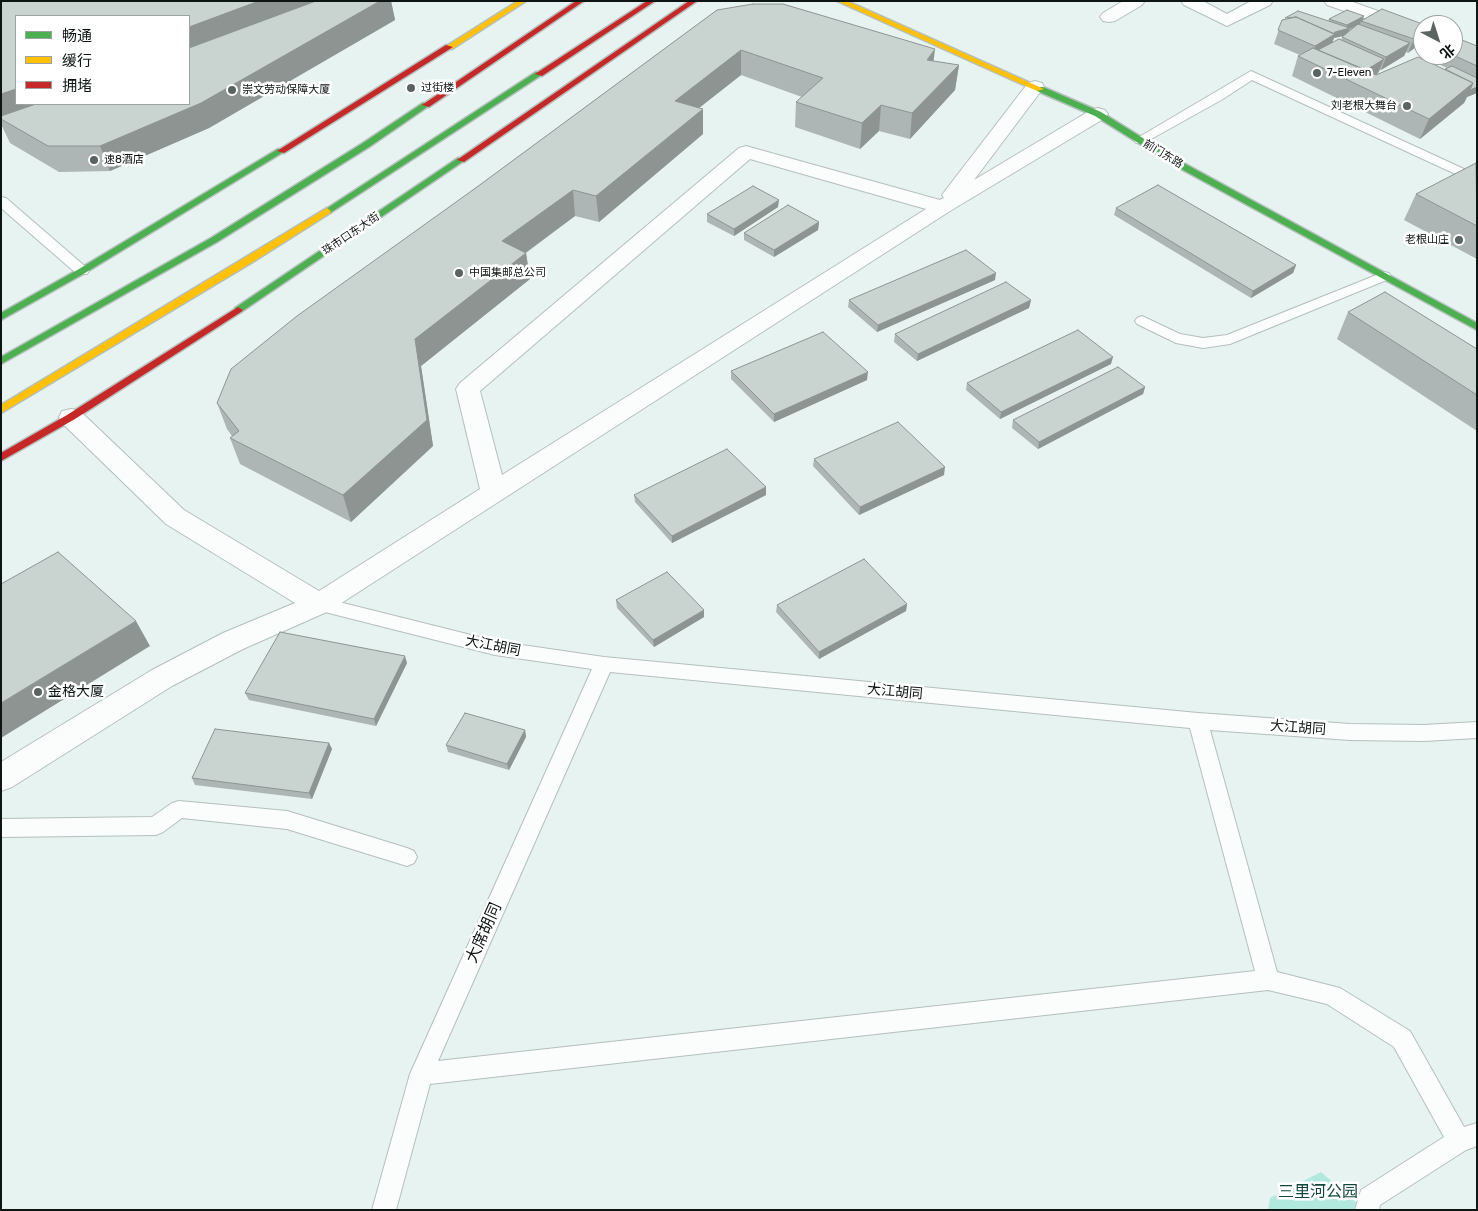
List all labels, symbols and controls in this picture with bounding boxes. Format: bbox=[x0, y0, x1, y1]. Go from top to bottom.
legend bbox=[15, 15, 190, 105]
north arrow bbox=[1413, 15, 1463, 65]
text: 畅通 bbox=[62, 27, 92, 45]
text: 北 bbox=[1436, 40, 1458, 62]
text: 缓行 bbox=[62, 52, 92, 70]
place label: 7-Eleven bbox=[1327, 66, 1372, 80]
marker: 7-Eleven bbox=[1311, 67, 1323, 79]
text: 拥堵 bbox=[62, 77, 92, 95]
place label: 过街楼 bbox=[421, 81, 454, 95]
marker: 过街楼 bbox=[405, 82, 417, 94]
place label: 崇文劳动保障大厦 bbox=[242, 83, 330, 97]
marker: 崇文劳动保障大厦 bbox=[226, 84, 238, 96]
place label: 刘老根大舞台 bbox=[1331, 99, 1397, 113]
marker: 刘老根大舞台 bbox=[1401, 100, 1413, 112]
street label: 前门东路 bbox=[1141, 137, 1185, 171]
place label: 速8酒店 bbox=[104, 153, 144, 167]
marker: 速8酒店 bbox=[88, 154, 100, 166]
street label: 珠市口东大街 bbox=[320, 210, 382, 258]
place label: 老根山庄 bbox=[1405, 233, 1449, 247]
marker: 老根山庄 bbox=[1453, 234, 1465, 246]
place label: 中国集邮总公司 bbox=[469, 266, 546, 280]
marker: 中国集邮总公司 bbox=[453, 267, 465, 279]
street label: 大江胡同 bbox=[464, 632, 522, 660]
street label: 大江胡同 bbox=[866, 681, 924, 703]
place label: 金格大厦 bbox=[48, 684, 104, 700]
marker: 金格大厦 bbox=[32, 686, 44, 698]
street label: 大江胡同 bbox=[1269, 718, 1327, 738]
street label: 大席胡同 bbox=[462, 900, 506, 966]
park label: 三里河公园 bbox=[1278, 1182, 1358, 1202]

